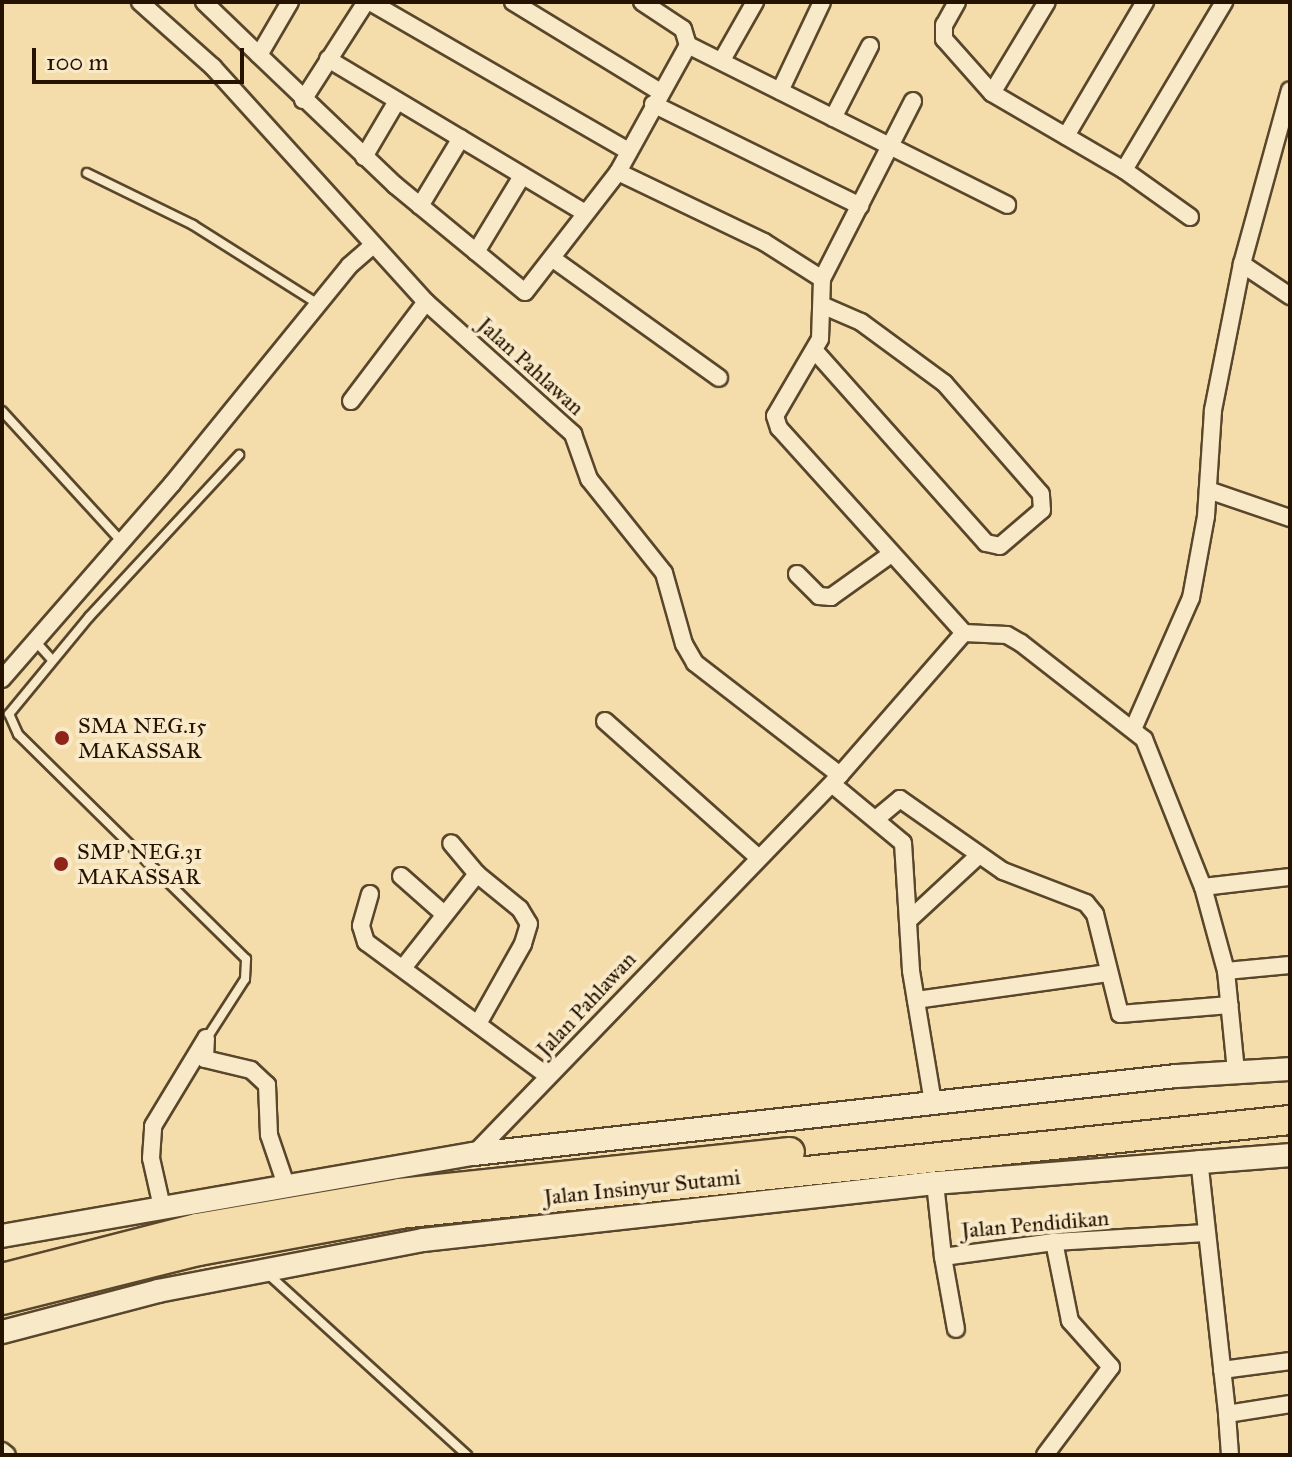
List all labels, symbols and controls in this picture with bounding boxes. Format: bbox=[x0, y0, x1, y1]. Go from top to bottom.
scale bar bbox=[36, 32, 248, 82]
text: 100 m bbox=[46, 47, 109, 77]
street label: Jalan Pahlawan bbox=[472, 311, 590, 421]
place label: SMA NEG.15 MAKASSAR bbox=[78, 712, 207, 764]
marker: SMA NEG.15 MAKASSAR bbox=[53, 729, 71, 747]
place label: SMP NEG.31 MAKASSAR bbox=[77, 838, 202, 890]
marker: SMP NEG.31 MAKASSAR bbox=[52, 855, 70, 873]
street label: Jalan Pahlawan bbox=[531, 946, 641, 1062]
street label: Jalan Insinyur Sutami bbox=[542, 1164, 742, 1210]
street label: Jalan Pendidikan bbox=[960, 1204, 1110, 1244]

